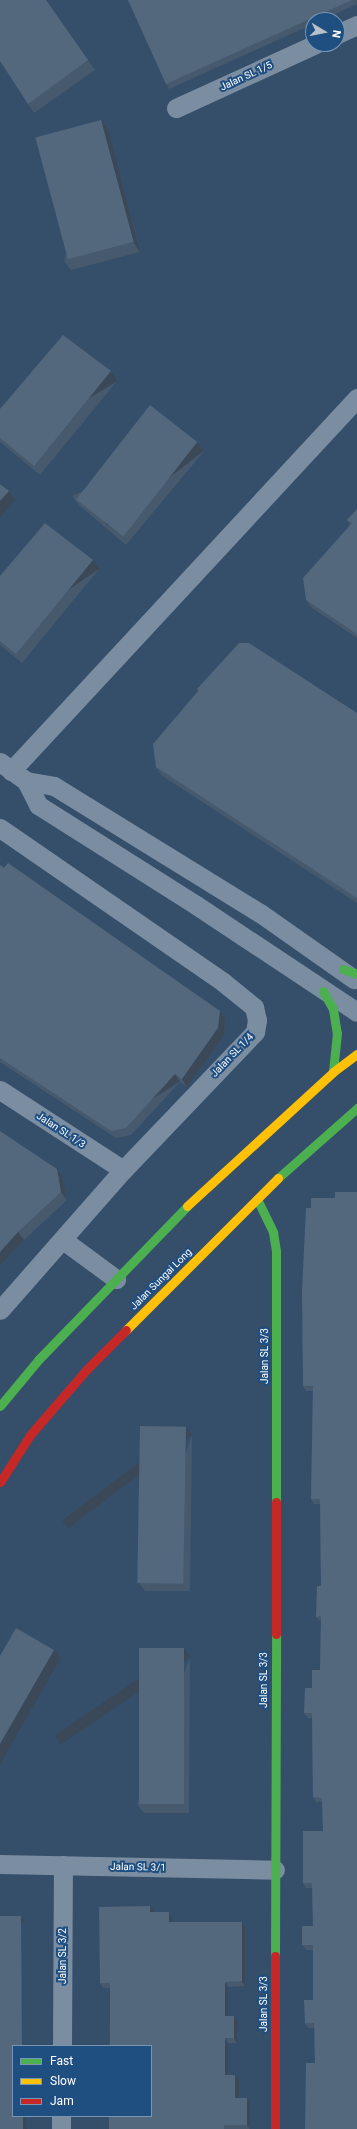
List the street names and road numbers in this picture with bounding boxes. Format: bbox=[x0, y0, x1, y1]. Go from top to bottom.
street label: Jalan SL 1/5 bbox=[218, 59, 274, 93]
street label: Jalan SL 1/4 bbox=[208, 1031, 256, 1079]
street label: Jalan SL 1/3 bbox=[34, 1110, 88, 1150]
street label: Jalan Sungai Long bbox=[128, 1246, 194, 1312]
street label: Jalan SL 3/3 bbox=[259, 1328, 271, 1384]
street label: Jalan SL 3/3 bbox=[258, 1652, 270, 1708]
street label: Jalan SL 3/1 bbox=[110, 1861, 166, 1873]
street label: Jalan SL 3/2 bbox=[57, 1928, 69, 1984]
street label: Jalan SL 3/3 bbox=[258, 1976, 270, 2032]

